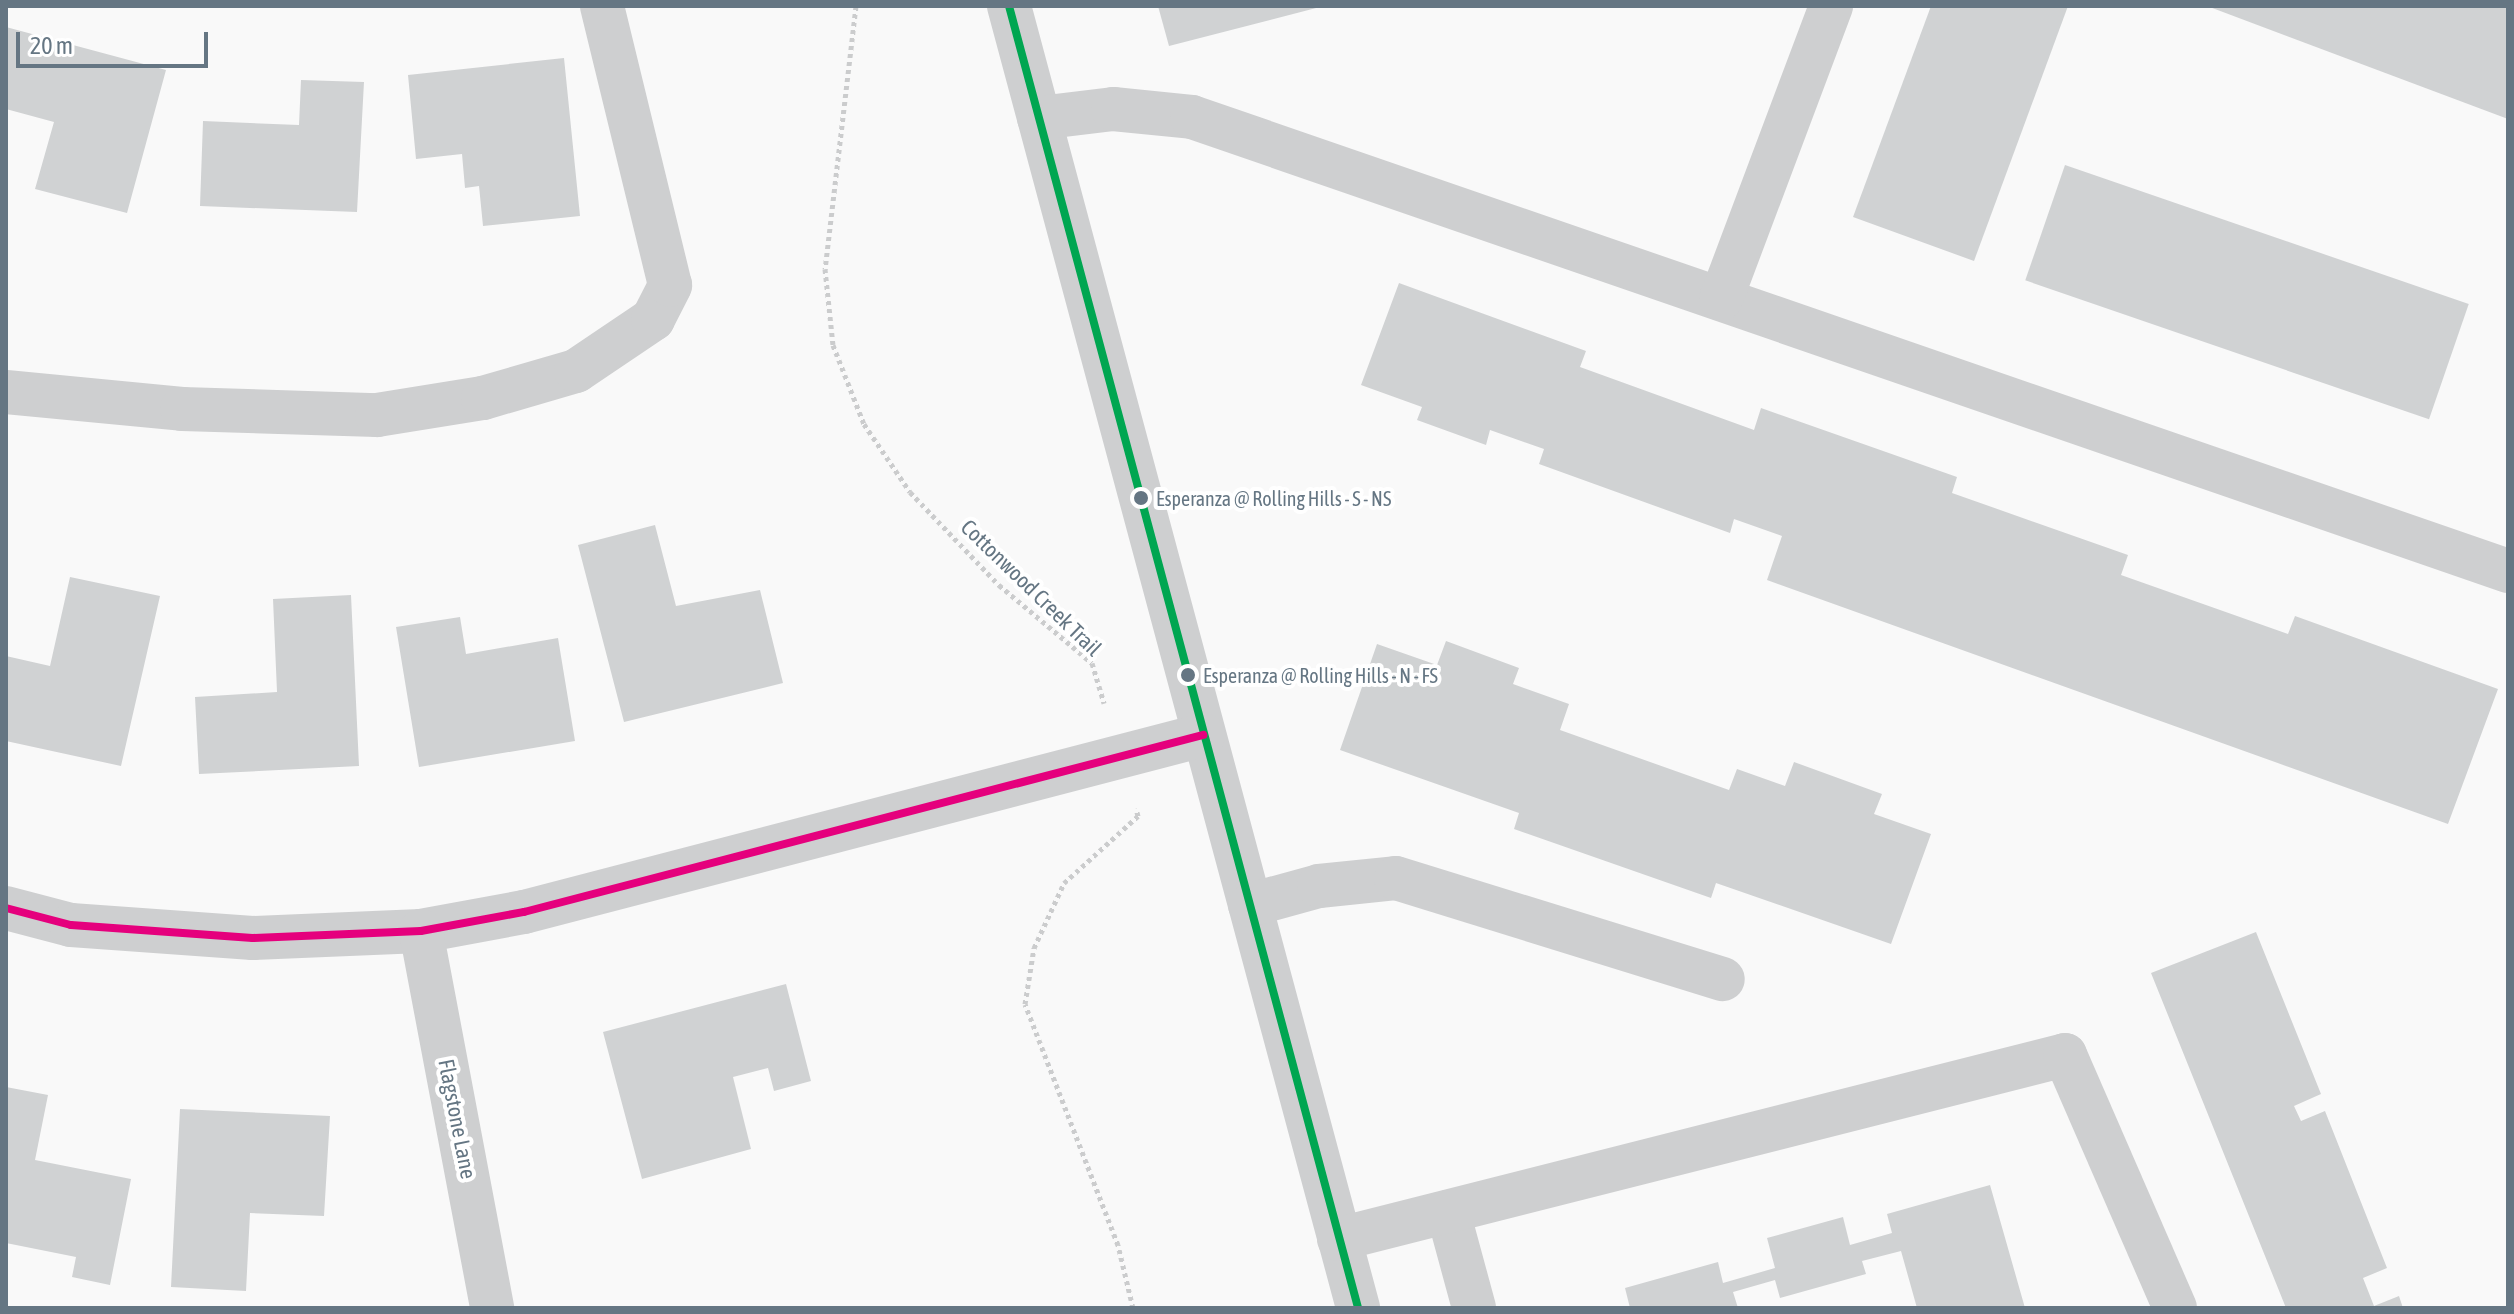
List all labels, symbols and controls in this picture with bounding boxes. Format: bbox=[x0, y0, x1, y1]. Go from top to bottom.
scale bar bbox=[20, 16, 212, 66]
text: 20 m bbox=[30, 32, 73, 59]
place label: Esperanza @ Rolling Hills - S - NS bbox=[1156, 486, 1391, 510]
marker: Esperanza @ Rolling Hills - S - NS bbox=[1133, 490, 1149, 506]
street label: Cottonwood Creek Trail bbox=[955, 514, 1107, 662]
place label: Esperanza @ Rolling Hills - N - FS bbox=[1203, 663, 1438, 687]
marker: Esperanza @ Rolling Hills - N - FS bbox=[1180, 667, 1196, 683]
street label: Flagstone Lane bbox=[432, 1057, 482, 1181]

